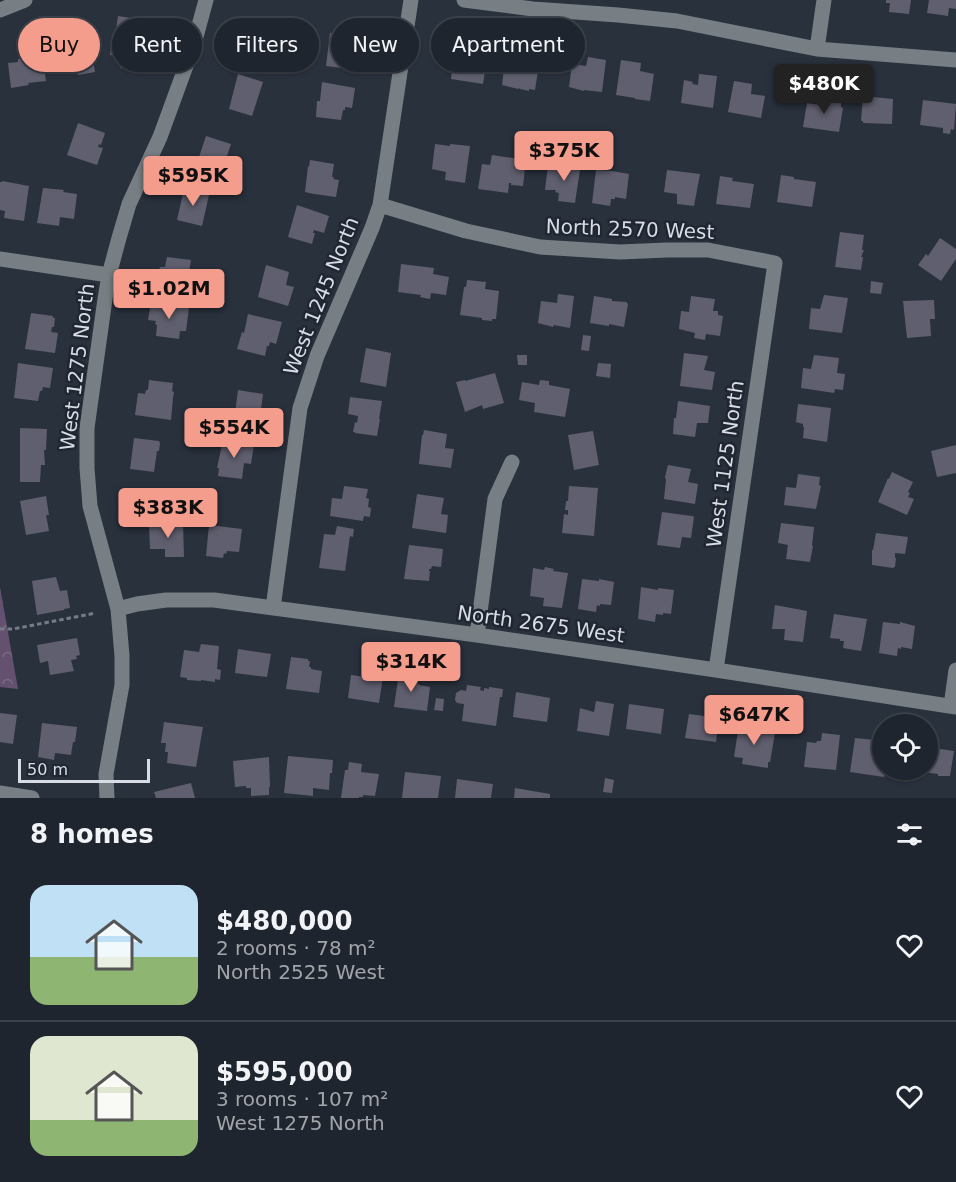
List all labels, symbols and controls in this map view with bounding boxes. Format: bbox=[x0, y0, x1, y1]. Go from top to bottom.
chip: Buy bbox=[18, 18, 100, 72]
chip: Rent bbox=[112, 18, 202, 72]
chip: Filters bbox=[214, 18, 319, 72]
chip: New bbox=[331, 18, 419, 72]
chip: Apartment bbox=[431, 18, 585, 72]
pin: $480K bbox=[782, 64, 866, 115]
text: $480K bbox=[788, 71, 860, 95]
pin: $375K bbox=[522, 131, 606, 182]
text: $375K bbox=[528, 138, 600, 162]
pin: $595K bbox=[151, 156, 235, 207]
text: $595K bbox=[157, 163, 229, 187]
street label: West 1245 North bbox=[278, 213, 364, 379]
street label: North 2570 West bbox=[545, 214, 715, 244]
pin: $1.02M bbox=[120, 269, 218, 320]
text: $1.02M bbox=[127, 276, 211, 300]
street label: West 1275 North bbox=[55, 282, 99, 452]
street label: West 1125 North bbox=[701, 379, 749, 549]
pin: $554K bbox=[192, 408, 276, 459]
text: $554K bbox=[198, 415, 270, 439]
pin: $383K bbox=[126, 488, 210, 539]
text: $383K bbox=[132, 495, 204, 519]
street label: North 2675 West bbox=[456, 600, 626, 648]
pin: $314K bbox=[369, 642, 453, 693]
text: $314K bbox=[375, 649, 447, 673]
pin: $647K bbox=[712, 695, 796, 746]
text: $647K bbox=[718, 702, 790, 726]
map controls bbox=[872, 714, 938, 780]
button: locate bbox=[872, 714, 938, 780]
scale bar bbox=[18, 756, 150, 784]
text: 50 m bbox=[27, 760, 68, 779]
icon: filters bbox=[893, 818, 926, 851]
text: 8 homes bbox=[30, 819, 154, 849]
text: $480,000 bbox=[216, 906, 353, 936]
icon: home bbox=[78, 909, 150, 981]
icon: heart bbox=[893, 929, 926, 962]
text: 2 rooms · 78 m² bbox=[216, 936, 376, 960]
text: North 2525 West bbox=[216, 960, 385, 984]
text: $595,000 bbox=[216, 1057, 353, 1087]
icon: home bbox=[78, 1060, 150, 1132]
icon: heart bbox=[893, 1080, 926, 1113]
text: 3 rooms · 107 m² bbox=[216, 1087, 388, 1111]
text: West 1275 North bbox=[216, 1111, 385, 1135]

